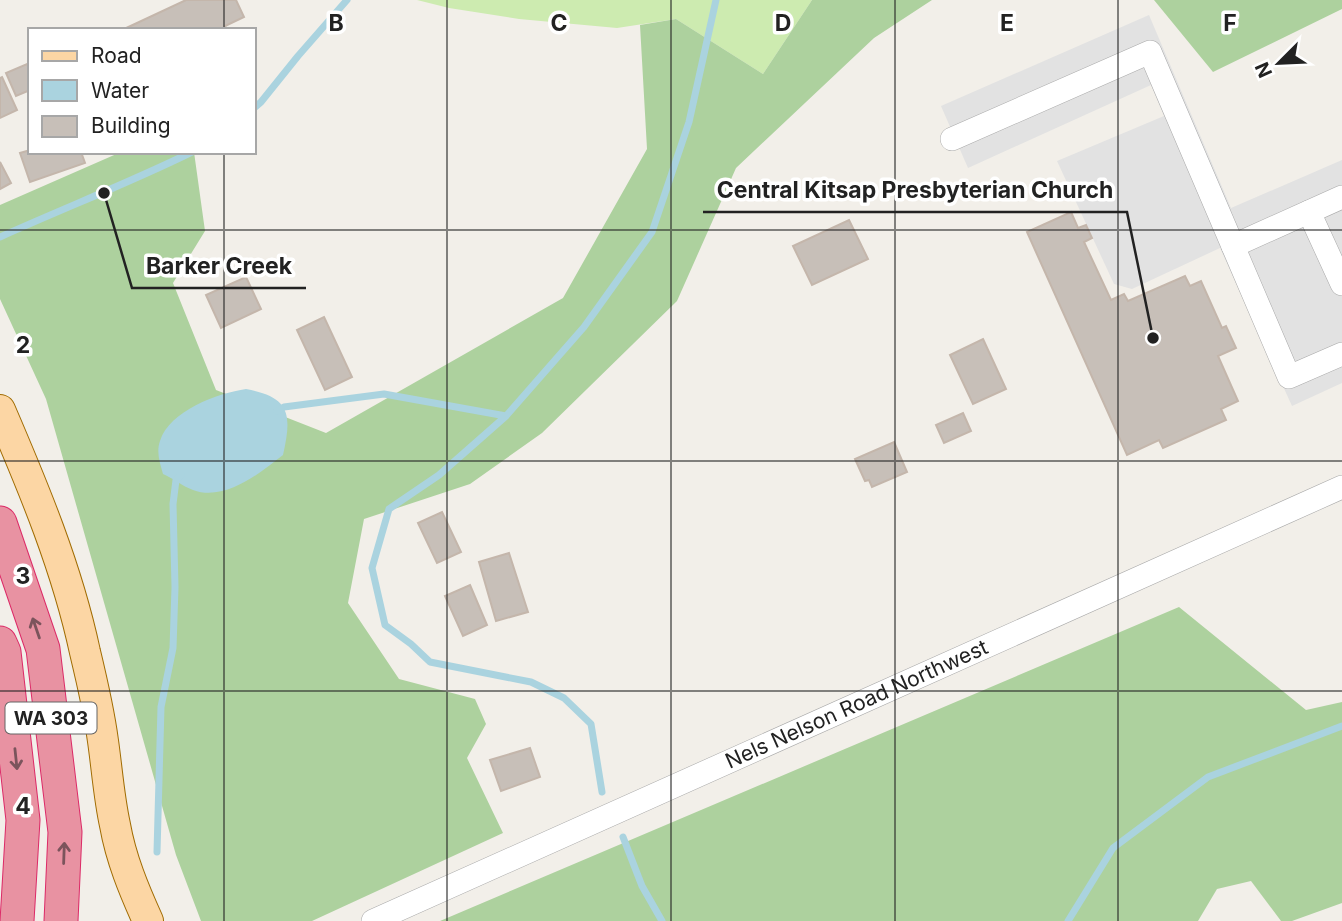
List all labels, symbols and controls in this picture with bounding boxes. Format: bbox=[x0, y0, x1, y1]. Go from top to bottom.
text: B bbox=[328, 9, 344, 37]
text: C bbox=[550, 9, 568, 37]
text: D bbox=[775, 9, 791, 37]
text: E bbox=[1000, 9, 1014, 37]
text: F bbox=[1223, 9, 1237, 37]
legend bbox=[28, 28, 256, 154]
north arrow bbox=[1244, 28, 1314, 98]
text: Road bbox=[91, 43, 142, 68]
text: N bbox=[1250, 58, 1277, 81]
text: Water bbox=[91, 78, 149, 103]
text: Building bbox=[91, 113, 171, 138]
callout: Central Kitsap Presbyterian Church bbox=[703, 168, 1127, 212]
text: Central Kitsap Presbyterian Church bbox=[717, 176, 1113, 204]
callout: Barker Creek bbox=[132, 244, 306, 288]
text: Barker Creek bbox=[146, 252, 293, 280]
text: 2 bbox=[16, 331, 30, 359]
text: 3 bbox=[16, 562, 30, 590]
one-way arrow bbox=[29, 617, 41, 639]
street label: Nels Nelson Road Northwest bbox=[721, 634, 992, 774]
road number: WA 303 bbox=[5, 702, 96, 734]
one-way arrow bbox=[9, 747, 22, 769]
text: 4 bbox=[15, 792, 31, 820]
one-way arrow bbox=[58, 842, 71, 865]

